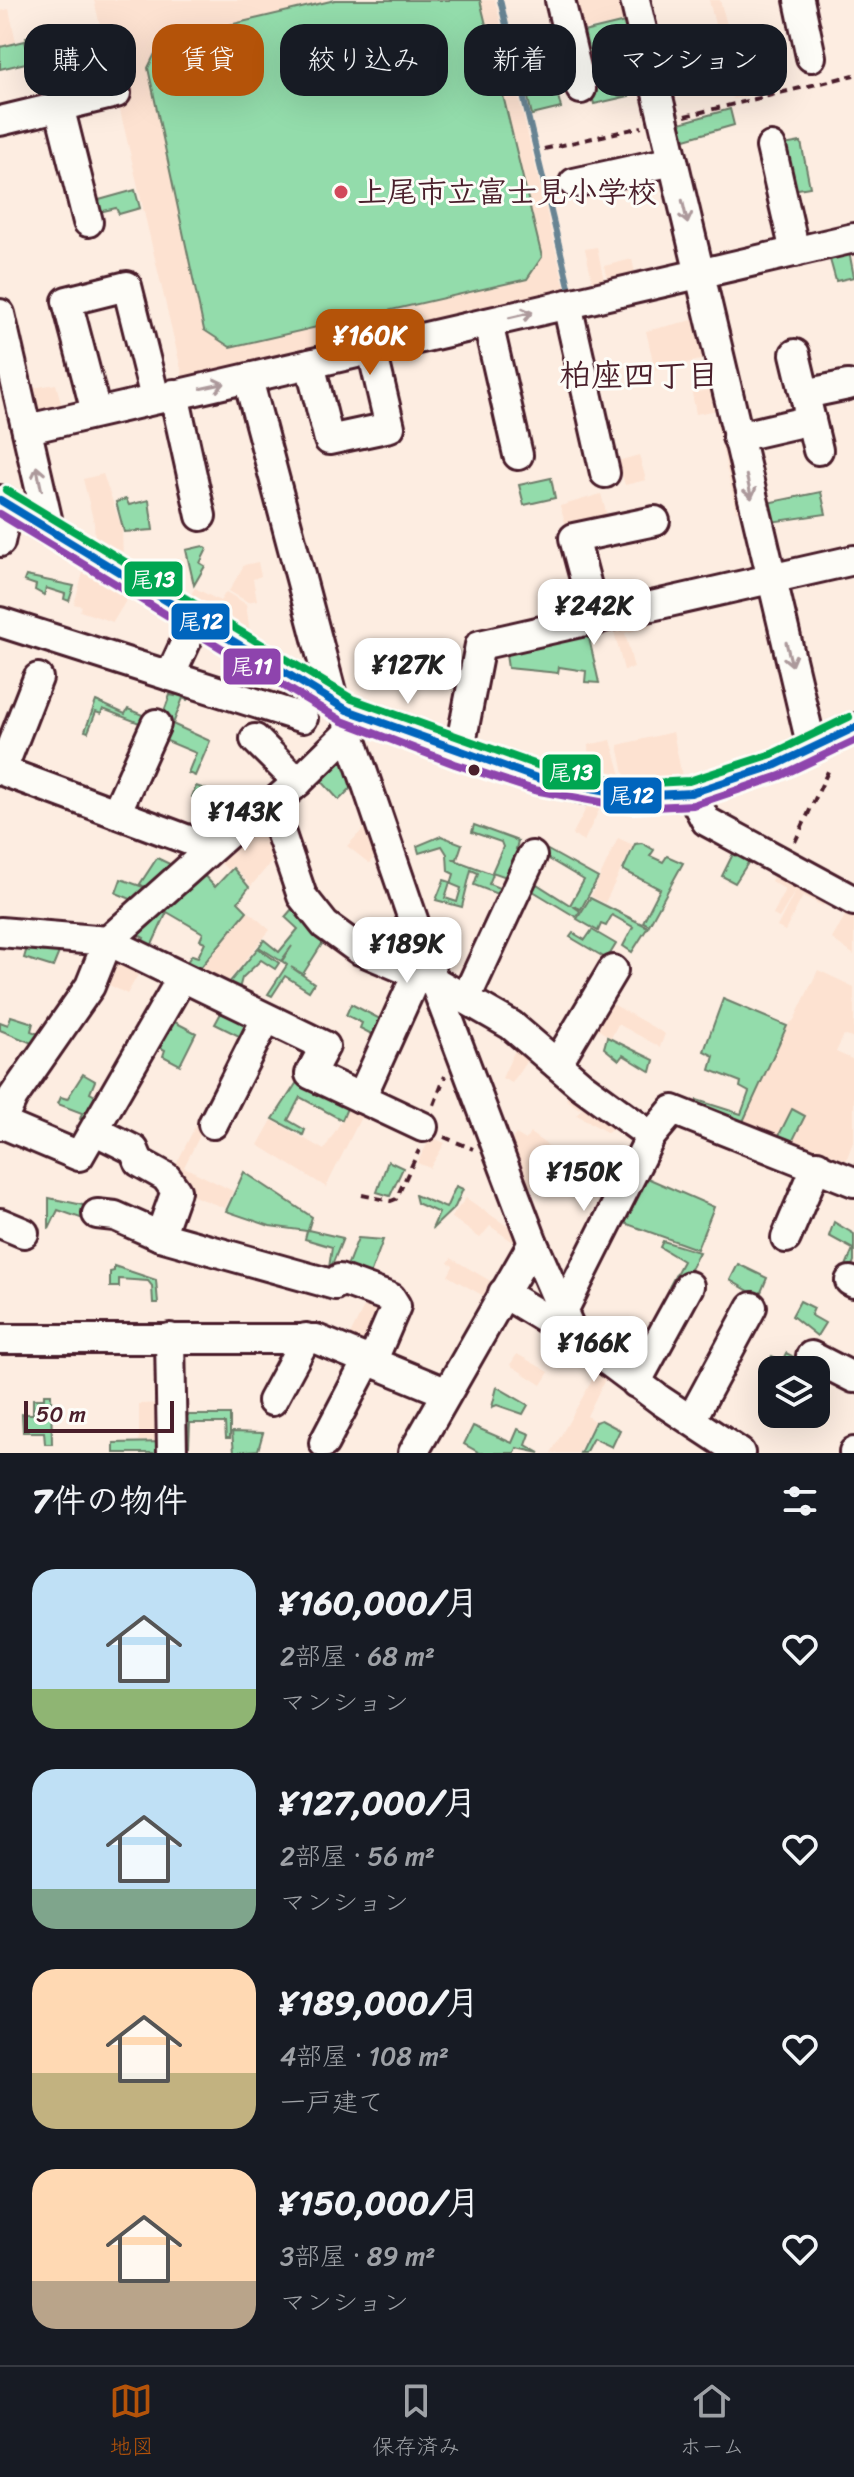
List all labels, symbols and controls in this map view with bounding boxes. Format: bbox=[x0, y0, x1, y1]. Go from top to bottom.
chip: 購入 bbox=[24, 24, 136, 96]
chip: 賃貸 bbox=[152, 24, 264, 96]
chip: 絞り込み bbox=[280, 24, 448, 96]
chip: 新着 bbox=[464, 24, 576, 96]
chip: マンション bbox=[592, 24, 787, 96]
place label: 上尾市立富士見小学校 bbox=[357, 165, 657, 219]
marker: 上尾市立富士見小学校 bbox=[332, 183, 350, 201]
one-way arrow bbox=[678, 199, 693, 225]
one-way arrow bbox=[508, 307, 534, 322]
pin: ¥160K bbox=[314, 309, 426, 377]
text: ¥160K bbox=[334, 312, 406, 358]
district label: 柏座四丁目 bbox=[559, 347, 719, 404]
one-way arrow bbox=[200, 378, 226, 393]
one-way arrow bbox=[31, 466, 46, 491]
one-way arrow bbox=[742, 474, 757, 499]
line badge: 尾13 bbox=[123, 560, 184, 598]
text: 尾13 bbox=[131, 560, 175, 599]
pin: ¥242K bbox=[538, 579, 650, 647]
text: ¥242K bbox=[556, 582, 632, 628]
line badge: 尾12 bbox=[170, 602, 231, 641]
text: 尾12 bbox=[179, 602, 223, 641]
pin: ¥127K bbox=[352, 638, 464, 706]
one-way arrow bbox=[782, 640, 797, 666]
text: ¥127K bbox=[372, 641, 444, 687]
line badge: 尾11 bbox=[222, 647, 282, 686]
text: 尾11 bbox=[232, 647, 273, 686]
line badge: 尾13 bbox=[541, 753, 602, 791]
text: 尾13 bbox=[549, 753, 593, 792]
unlabelled marker bbox=[466, 762, 482, 778]
line badge: 尾12 bbox=[602, 776, 663, 815]
text: 尾12 bbox=[610, 776, 654, 815]
pin: ¥143K bbox=[189, 785, 301, 853]
text: ¥143K bbox=[209, 788, 281, 834]
pin: ¥189K bbox=[351, 917, 463, 985]
text: ¥189K bbox=[370, 920, 444, 966]
pin: ¥150K bbox=[528, 1145, 640, 1213]
text: ¥150K bbox=[547, 1148, 621, 1194]
pin: ¥166K bbox=[538, 1316, 650, 1384]
text: ¥166K bbox=[559, 1319, 629, 1365]
map controls bbox=[758, 1356, 830, 1428]
button: layers bbox=[758, 1356, 830, 1428]
text: 50 m bbox=[36, 1395, 86, 1434]
scale bar bbox=[24, 1397, 174, 1433]
text: 7件の物件 bbox=[32, 1471, 187, 1531]
icon: filters bbox=[778, 1479, 822, 1523]
text: ¥160,000/月 bbox=[280, 1573, 479, 1633]
icon: home bbox=[96, 1601, 192, 1697]
icon: heart bbox=[778, 1627, 822, 1671]
text: 2部屋 · 68 m² bbox=[280, 1633, 435, 1679]
text: マンション bbox=[280, 1679, 409, 1725]
text: ¥127,000/月 bbox=[280, 1773, 477, 1833]
icon: home bbox=[96, 1801, 192, 1897]
icon: heart bbox=[778, 1827, 822, 1871]
text: 2部屋 · 56 m² bbox=[280, 1833, 435, 1879]
text: マンション bbox=[280, 1879, 409, 1925]
text: ¥189,000/月 bbox=[280, 1973, 479, 2033]
icon: home bbox=[96, 2001, 192, 2097]
icon: heart bbox=[778, 2027, 822, 2071]
text: 4部屋 · 108 m² bbox=[280, 2033, 449, 2079]
text: 一戸建て bbox=[280, 2079, 384, 2125]
text: ¥150,000/月 bbox=[280, 2173, 480, 2233]
icon: home bbox=[96, 2201, 192, 2297]
icon: heart bbox=[778, 2227, 822, 2271]
text: 3部屋 · 89 m² bbox=[280, 2233, 435, 2279]
text: マンション bbox=[280, 2279, 409, 2325]
tab: 地図 bbox=[109, 2379, 153, 2466]
tab: 保存済み bbox=[372, 2379, 460, 2466]
tab: ホーム bbox=[679, 2379, 745, 2466]

